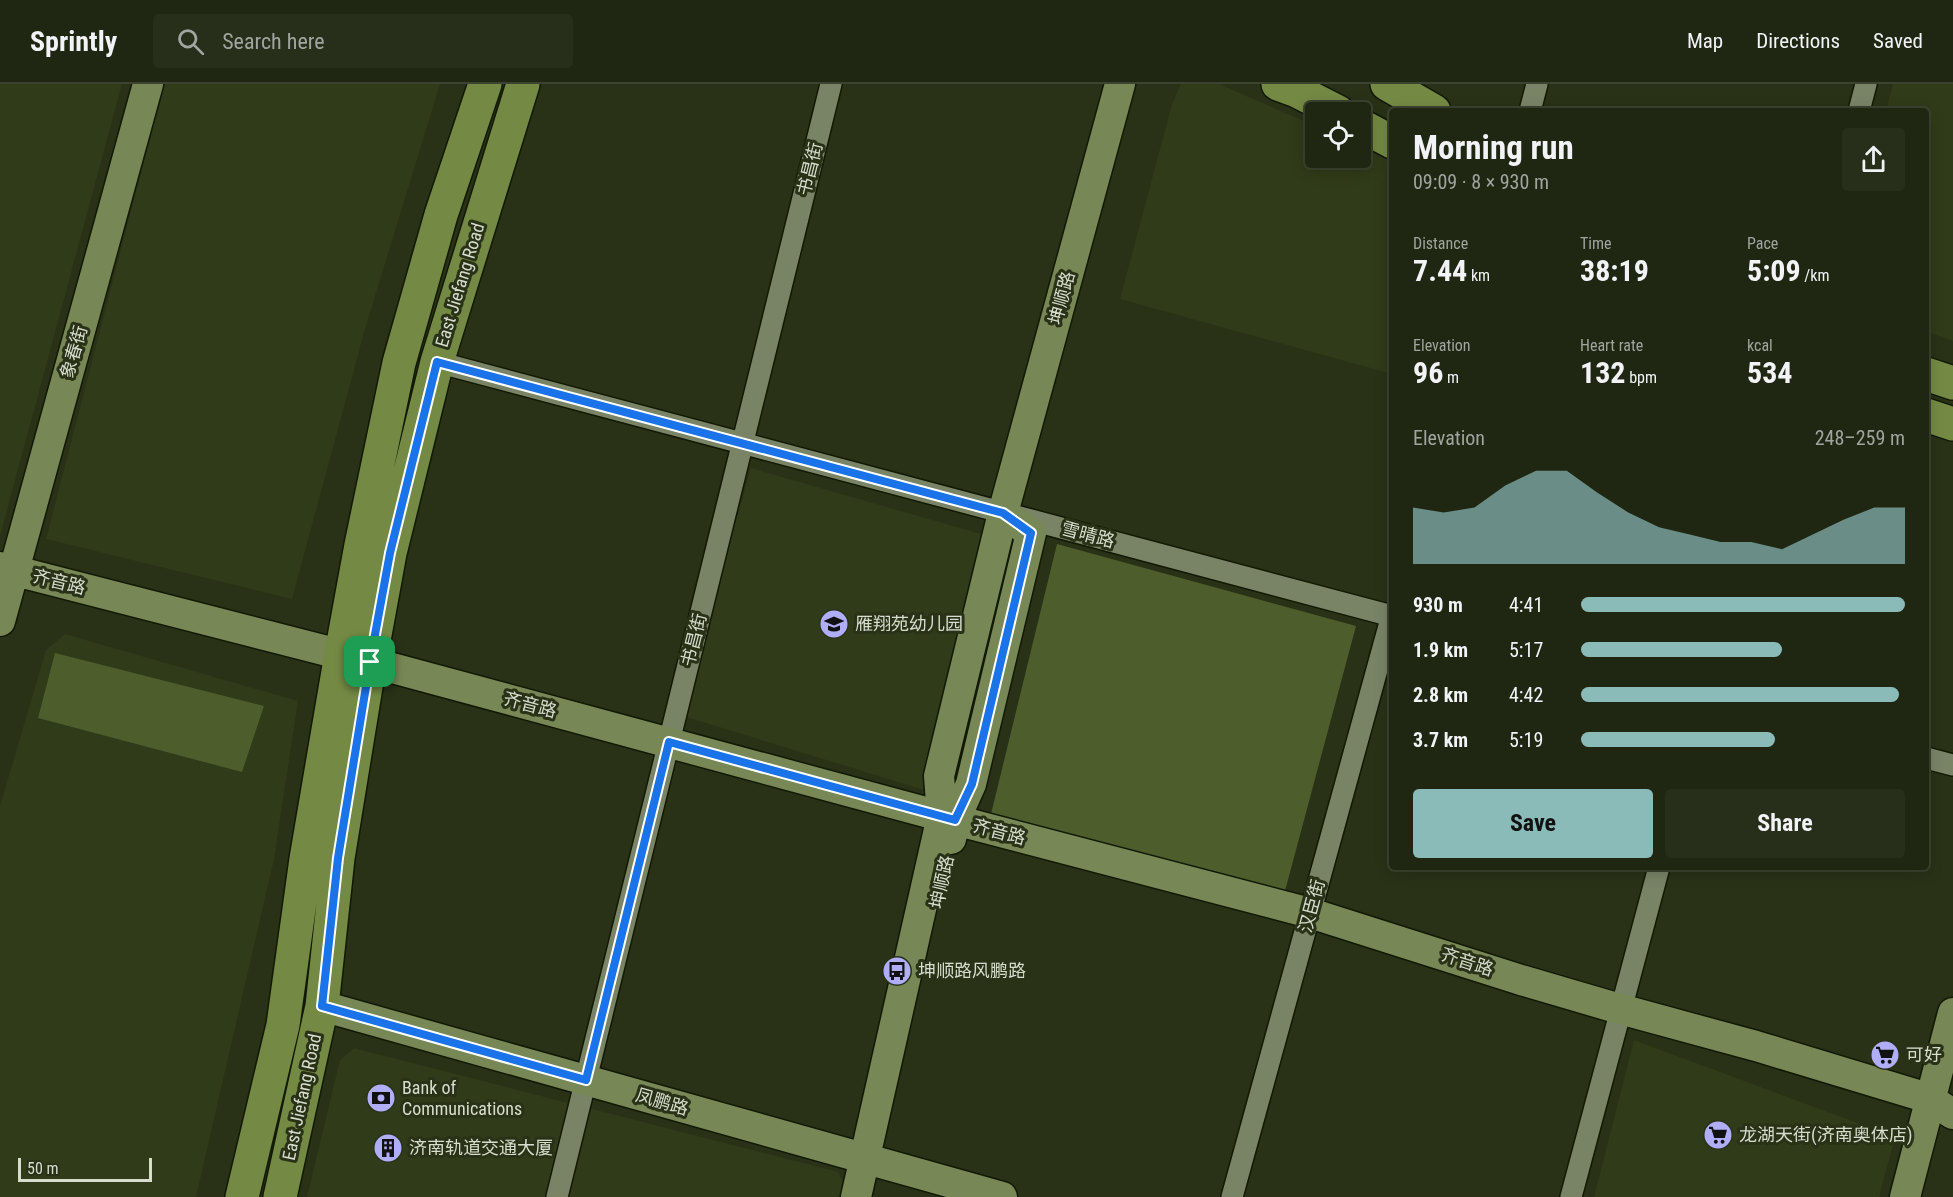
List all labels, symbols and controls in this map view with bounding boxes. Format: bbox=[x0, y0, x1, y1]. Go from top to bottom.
search box bbox=[153, 14, 573, 68]
text: Sprintly bbox=[30, 25, 117, 58]
icon: search bbox=[174, 25, 207, 58]
text: Search here bbox=[222, 29, 325, 54]
text: Map bbox=[1687, 29, 1723, 53]
text: Directions bbox=[1756, 29, 1840, 53]
text: Saved bbox=[1873, 29, 1923, 53]
map controls bbox=[1305, 102, 1371, 168]
button: locate bbox=[1305, 102, 1371, 168]
text: Morning run bbox=[1413, 128, 1574, 167]
button: share bbox=[1842, 128, 1905, 191]
street label: 书昌街 bbox=[793, 140, 826, 198]
text: 09:09 · 8 × 930 m bbox=[1413, 170, 1549, 194]
street label: East Jiefang Road bbox=[431, 220, 488, 349]
text: Distance bbox=[1413, 234, 1468, 253]
text: Time bbox=[1580, 234, 1612, 253]
text: Pace bbox=[1747, 234, 1778, 253]
text: 7.44 bbox=[1413, 253, 1467, 288]
text: 38:19 bbox=[1580, 253, 1649, 288]
text: 5:09 bbox=[1747, 253, 1801, 288]
text: km bbox=[1467, 266, 1490, 285]
text: /km bbox=[1801, 266, 1830, 285]
street label: 坤顺路 bbox=[1044, 269, 1079, 327]
street label: 象春街 bbox=[56, 323, 91, 381]
text: Elevation bbox=[1413, 336, 1471, 355]
text: Heart rate bbox=[1580, 336, 1643, 355]
text: kcal bbox=[1747, 336, 1773, 355]
text: 96 bbox=[1413, 355, 1443, 390]
text: 132 bbox=[1580, 355, 1625, 390]
text: 534 bbox=[1747, 355, 1792, 390]
text: m bbox=[1443, 368, 1459, 387]
text: bpm bbox=[1625, 368, 1657, 387]
text: Elevation bbox=[1413, 426, 1485, 450]
text: 248–259 m bbox=[1815, 426, 1905, 450]
street label: 雪晴路 bbox=[1059, 517, 1117, 552]
street label: 齐音路 bbox=[30, 565, 88, 598]
text: 930 m bbox=[1413, 593, 1463, 617]
text: 4:41 bbox=[1509, 593, 1543, 617]
school or university icon: 雁翔苑幼儿园 bbox=[818, 608, 850, 640]
street label: 书昌街 bbox=[677, 611, 710, 669]
place label: 雁翔苑幼儿园 bbox=[855, 613, 963, 634]
pin bbox=[344, 636, 395, 687]
text: 1.9 km bbox=[1413, 638, 1468, 662]
text: 5:17 bbox=[1509, 638, 1543, 662]
icon: arrive bbox=[353, 645, 386, 678]
text: 2.8 km bbox=[1413, 683, 1468, 707]
text: 4:42 bbox=[1509, 683, 1543, 707]
street label: 齐音路 bbox=[501, 687, 559, 722]
text: 3.7 km bbox=[1413, 728, 1468, 752]
text: 5:19 bbox=[1509, 728, 1543, 752]
button: Save bbox=[1413, 789, 1653, 858]
button: Share bbox=[1665, 789, 1905, 858]
street label: 齐音路 bbox=[970, 814, 1028, 849]
street label: 坤顺路 bbox=[926, 853, 957, 910]
street label: 汉臣街 bbox=[1294, 877, 1329, 935]
street label: 齐音路 bbox=[1438, 943, 1496, 980]
bus stop icon: 坤顺路风鹏路 bbox=[881, 955, 913, 987]
place label: 坤顺路风鹏路 bbox=[918, 960, 1026, 981]
street label: East Jiefang Road bbox=[278, 1032, 325, 1162]
supermarket icon: 可好 bbox=[1869, 1039, 1901, 1071]
place label: 可好 bbox=[1906, 1044, 1942, 1065]
place label: Bank of Communications bbox=[402, 1077, 522, 1119]
bank icon: Bank of Communications bbox=[365, 1082, 397, 1114]
street label: 凤鹏路 bbox=[633, 1084, 691, 1119]
supermarket icon: 龙湖天街(济南奥体店) bbox=[1702, 1119, 1734, 1151]
place label: 龙湖天街(济南奥体店) bbox=[1739, 1124, 1912, 1146]
building icon: 济南轨道交通大厦 bbox=[372, 1132, 404, 1164]
place label: 济南轨道交通大厦 bbox=[409, 1137, 553, 1158]
scale bar bbox=[18, 1155, 152, 1182]
text: 50 m bbox=[27, 1159, 59, 1178]

